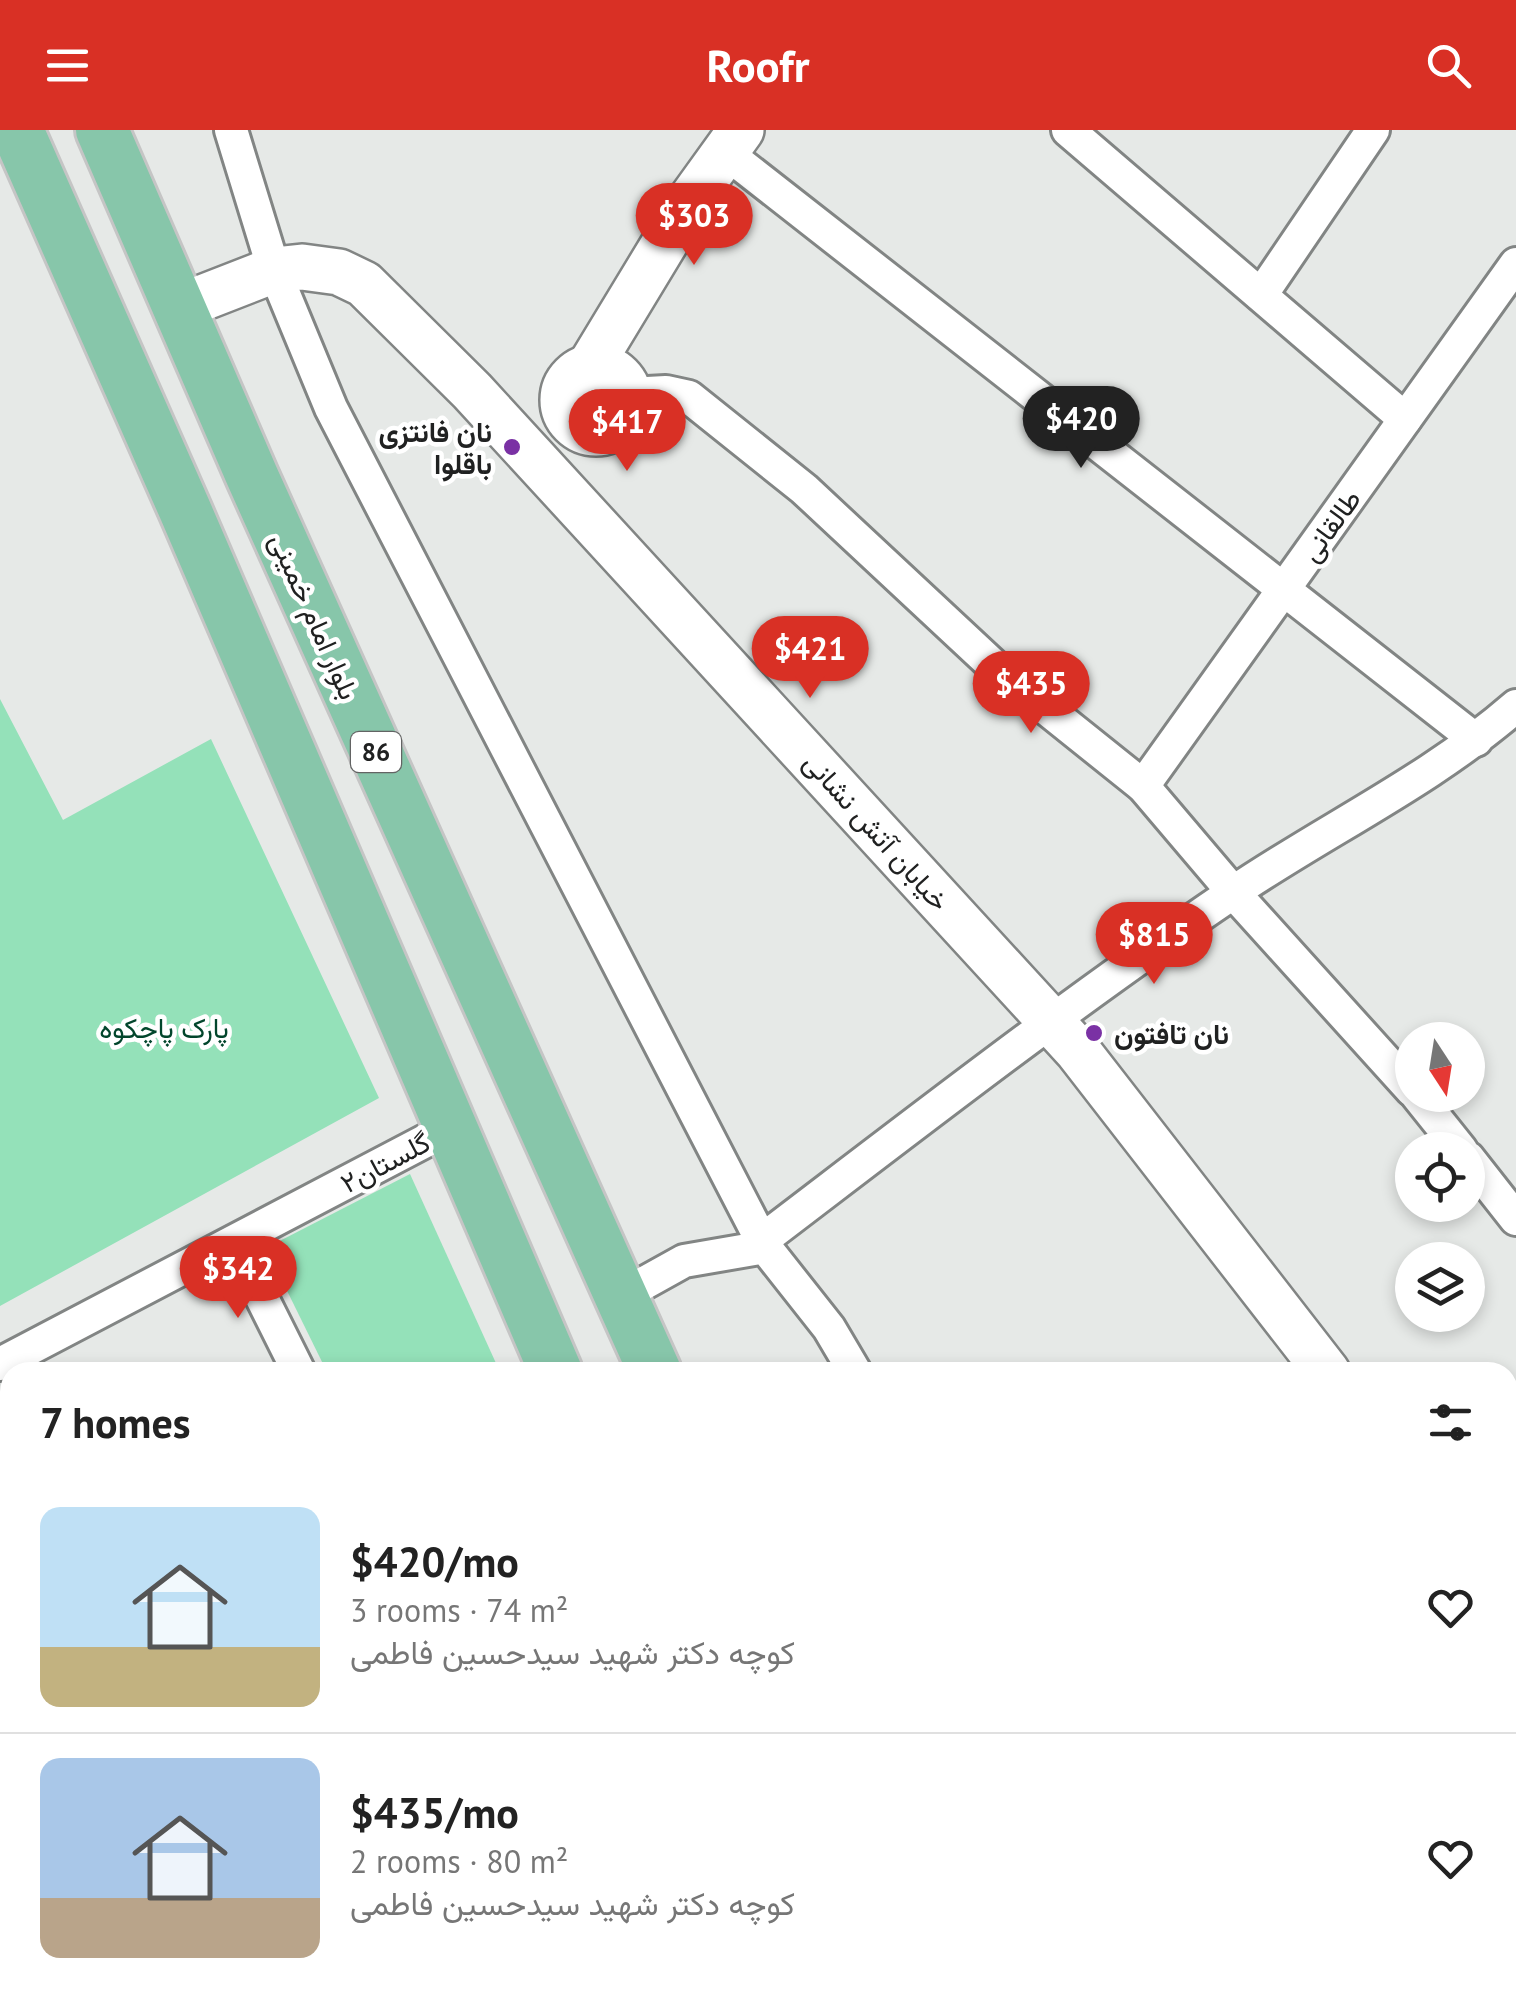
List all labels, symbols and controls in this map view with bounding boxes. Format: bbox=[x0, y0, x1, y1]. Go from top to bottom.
text: Roofr bbox=[707, 36, 809, 94]
icon: menu bbox=[40, 38, 95, 93]
icon: search bbox=[1421, 38, 1476, 93]
pin: $303 bbox=[635, 183, 753, 268]
text: $303 bbox=[658, 194, 730, 236]
pin: $420 bbox=[1022, 386, 1140, 471]
pin: $417 bbox=[568, 389, 686, 474]
text: $420 bbox=[1045, 397, 1117, 439]
text: $417 bbox=[591, 400, 663, 442]
place label: نان فانتزی باقلوا bbox=[378, 413, 492, 482]
marker: نان فانتزی باقلوا bbox=[501, 436, 523, 458]
street label: طالقانی bbox=[1291, 481, 1369, 569]
street label: بلوار امام خمینی bbox=[261, 527, 368, 706]
pin: $421 bbox=[751, 616, 869, 701]
text: $421 bbox=[774, 627, 846, 669]
pin: $435 bbox=[972, 651, 1090, 736]
text: $435 bbox=[995, 662, 1067, 704]
road number: 86 bbox=[351, 732, 401, 772]
street label: خیابان آتش نشانی bbox=[796, 744, 958, 918]
pin: $815 bbox=[1095, 902, 1213, 987]
text: $815 bbox=[1118, 913, 1190, 955]
park label: پارک پاچکوه bbox=[99, 1009, 229, 1047]
place label: نان تافتون bbox=[1114, 1015, 1229, 1052]
marker: نان تافتون bbox=[1083, 1022, 1105, 1044]
north arrow bbox=[1395, 1022, 1485, 1112]
map controls bbox=[1395, 1022, 1485, 1332]
street label: گلستان۲ bbox=[334, 1123, 436, 1201]
button: locate bbox=[1395, 1132, 1485, 1222]
pin: $342 bbox=[179, 1236, 297, 1321]
button: layers bbox=[1395, 1242, 1485, 1332]
text: $342 bbox=[202, 1247, 274, 1289]
text: 7 homes bbox=[40, 1395, 191, 1450]
icon: filters bbox=[1423, 1395, 1478, 1450]
text: $420/mo bbox=[350, 1534, 519, 1589]
icon: home bbox=[120, 1547, 240, 1667]
icon: heart bbox=[1423, 1580, 1478, 1635]
text: 3 rooms · 74 m² bbox=[350, 1589, 568, 1631]
text: کوچه دکتر شهید سیدحسین فاطمی bbox=[350, 1631, 795, 1673]
text: $435/mo bbox=[350, 1785, 519, 1840]
icon: home bbox=[120, 1798, 240, 1918]
icon: heart bbox=[1423, 1831, 1478, 1886]
text: 2 rooms · 80 m² bbox=[350, 1840, 568, 1882]
text: کوچه دکتر شهید سیدحسین فاطمی bbox=[350, 1882, 795, 1924]

